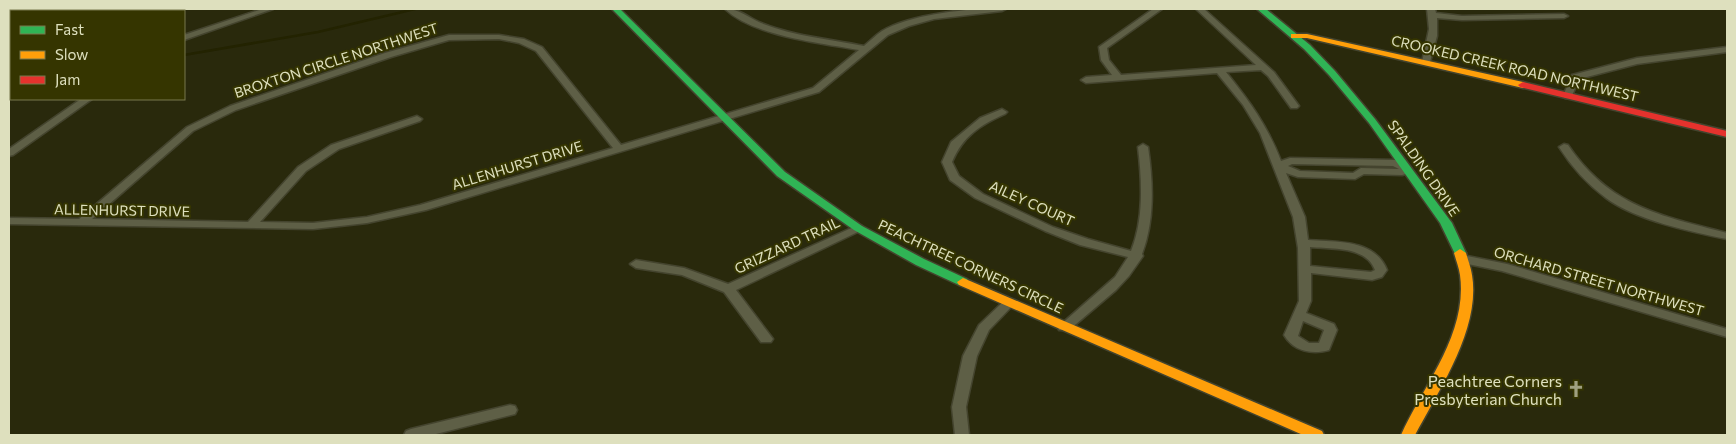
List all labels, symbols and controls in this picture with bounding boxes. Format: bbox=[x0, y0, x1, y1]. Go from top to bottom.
legend bbox=[10, 10, 185, 100]
street label: BROXTON CIRCLE NORTHWEST bbox=[232, 19, 440, 101]
text: Fast bbox=[55, 20, 84, 38]
street label: CROOKED CREEK ROAD NORTHWEST bbox=[1390, 31, 1640, 105]
text: Slow bbox=[55, 45, 88, 63]
text: Jam bbox=[55, 70, 80, 88]
street label: SPALDING DRIVE bbox=[1385, 117, 1463, 219]
street label: ALLENHURST DRIVE bbox=[450, 137, 584, 193]
street label: AILEY COURT bbox=[987, 177, 1077, 229]
street label: ALLENHURST DRIVE bbox=[54, 200, 190, 220]
street label: GRIZZARD TRAIL bbox=[732, 213, 842, 277]
street label: PEACHTREE CORNERS CIRCLE bbox=[876, 216, 1066, 316]
street label: ORCHARD STREET NORTHWEST bbox=[1492, 243, 1706, 319]
place label: Peachtree Corners Presbyterian Church bbox=[1414, 371, 1562, 408]
church icon: Peachtree Corners Presbyterian Church bbox=[1566, 379, 1586, 399]

